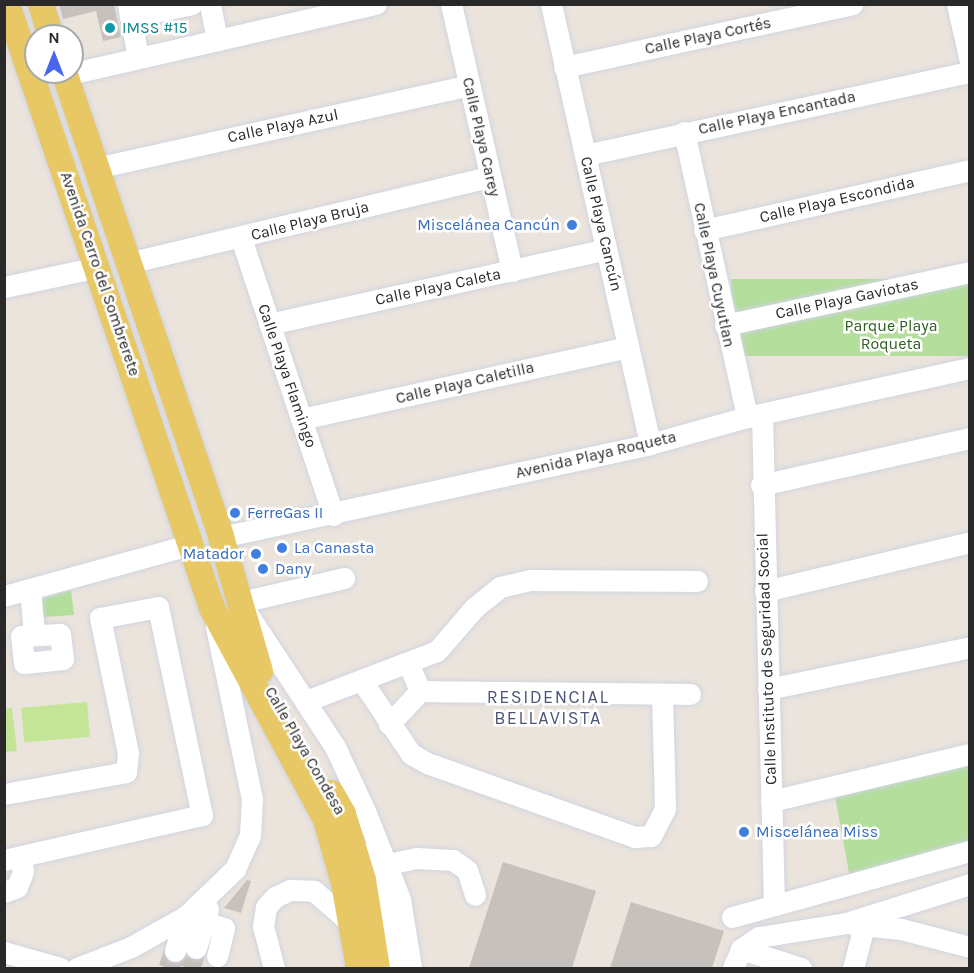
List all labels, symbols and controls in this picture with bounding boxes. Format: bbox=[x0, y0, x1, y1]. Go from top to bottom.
street label: Calle Playa Cortés bbox=[643, 13, 773, 59]
place label: IMSS #15 bbox=[122, 18, 188, 38]
marker: IMSS #15 bbox=[103, 21, 117, 35]
north arrow bbox=[24, 24, 84, 84]
text: N bbox=[48, 28, 60, 47]
street label: Calle Playa Carey bbox=[458, 75, 504, 199]
street label: Calle Playa Encantada bbox=[697, 87, 857, 139]
street label: Calle Playa Azul bbox=[226, 105, 340, 147]
street label: Calle Playa Cancún bbox=[576, 155, 626, 293]
street label: Avenida Cerro del Sombrerete bbox=[56, 169, 144, 379]
street label: Calle Playa Escondida bbox=[758, 173, 916, 227]
street label: Calle Playa Bruja bbox=[249, 197, 371, 245]
street label: Calle Playa Cuyutlan bbox=[689, 201, 739, 349]
place label: Miscelánea Cancún bbox=[417, 215, 560, 235]
marker: Miscelánea Cancún bbox=[565, 218, 579, 232]
street label: Calle Playa Caleta bbox=[373, 264, 503, 310]
street label: Calle Playa Gaviotas bbox=[774, 274, 920, 324]
street label: Calle Playa Flamingo bbox=[253, 302, 321, 450]
park label: Parque Playa Roqueta bbox=[845, 316, 937, 354]
street label: Calle Playa Caletilla bbox=[394, 358, 536, 408]
street label: Avenida Playa Roqueta bbox=[514, 427, 678, 483]
place label: FerreGas II bbox=[247, 503, 323, 523]
marker: FerreGas II bbox=[228, 506, 242, 520]
street label: Calle Instituto de Seguridad Social bbox=[753, 533, 781, 785]
place label: La Canasta bbox=[294, 538, 374, 558]
marker: La Canasta bbox=[275, 541, 289, 555]
place label: Matador bbox=[183, 544, 244, 564]
marker: Matador bbox=[249, 547, 263, 561]
place label: Dany bbox=[275, 559, 311, 579]
marker: Dany bbox=[256, 562, 270, 576]
street label: Calle Playa Condesa bbox=[260, 683, 350, 819]
district label: RESIDENCIAL BELLAVISTA bbox=[487, 687, 609, 730]
place label: Miscelánea Miss bbox=[756, 822, 878, 842]
marker: Miscelánea Miss bbox=[737, 825, 751, 839]

